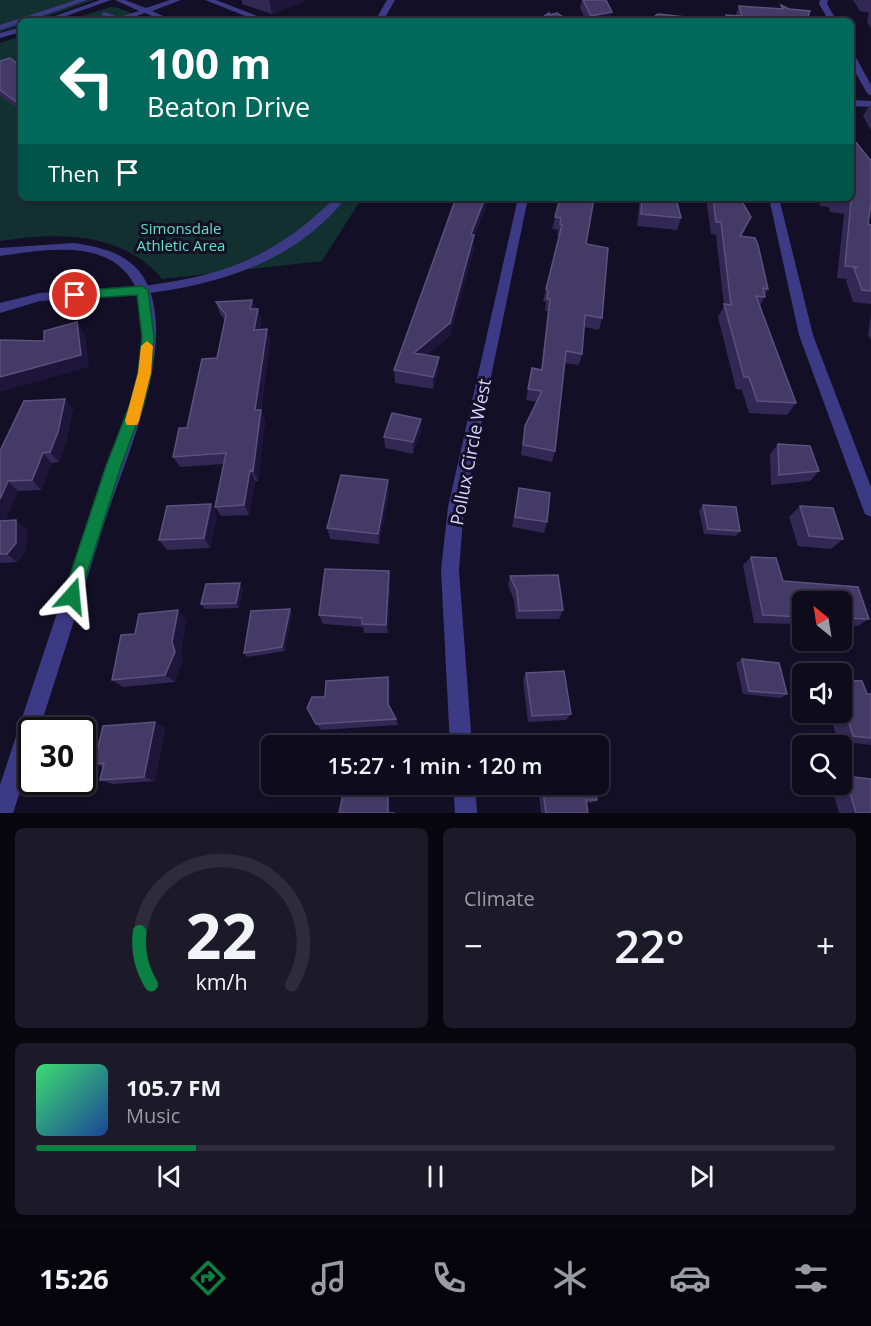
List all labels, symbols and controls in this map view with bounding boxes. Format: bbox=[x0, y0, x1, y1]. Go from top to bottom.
text: 100 m bbox=[147, 34, 271, 91]
icon: left bbox=[48, 42, 126, 120]
text: Beaton Drive bbox=[147, 88, 310, 125]
icon: arrive bbox=[111, 156, 144, 189]
text: Then bbox=[48, 158, 99, 188]
park label: Simonsdale Athletic Area bbox=[137, 218, 225, 255]
pin bbox=[49, 269, 100, 320]
icon: arrive bbox=[58, 278, 91, 311]
street label: Pollux Circle West bbox=[444, 377, 496, 527]
position arrow bbox=[40, 564, 104, 628]
north arrow bbox=[792, 591, 852, 651]
map controls bbox=[792, 591, 852, 795]
button: sound bbox=[792, 663, 852, 723]
speed limit sign: 30 bbox=[18, 717, 96, 795]
button: search bbox=[792, 735, 852, 795]
text: 15:27 · 1 min · 120 m bbox=[327, 750, 543, 780]
text: Climate bbox=[464, 885, 535, 912]
text: 22 bbox=[186, 892, 257, 977]
text: 22° bbox=[614, 915, 685, 976]
text: − bbox=[464, 923, 483, 968]
text: + bbox=[816, 923, 835, 968]
text: km/h bbox=[195, 967, 248, 996]
text: 105.7 FM bbox=[126, 1072, 221, 1102]
text: Music bbox=[126, 1102, 180, 1129]
icon: previous bbox=[153, 1160, 186, 1193]
icon: pause bbox=[419, 1160, 452, 1193]
icon: next bbox=[685, 1160, 718, 1193]
icon: directions bbox=[187, 1257, 229, 1299]
icon: music bbox=[308, 1257, 350, 1299]
icon: phone bbox=[428, 1257, 470, 1299]
icon: climate bbox=[549, 1257, 591, 1299]
icon: car bbox=[669, 1257, 711, 1299]
icon: filters bbox=[790, 1257, 832, 1299]
text: 15:26 bbox=[39, 1260, 109, 1297]

